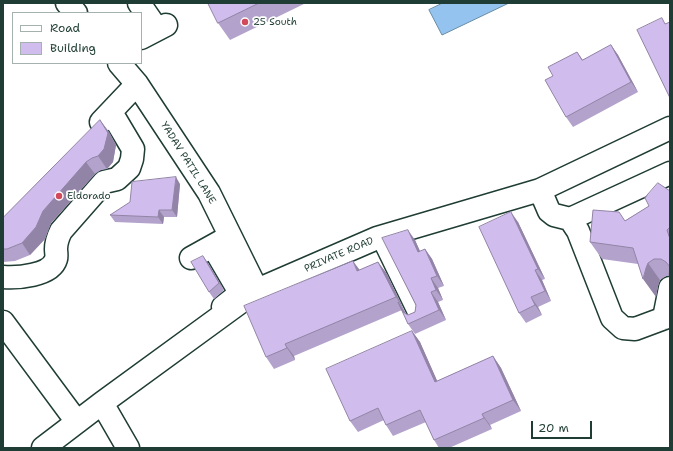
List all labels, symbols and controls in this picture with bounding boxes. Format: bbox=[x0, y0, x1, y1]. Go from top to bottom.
legend bbox=[12, 12, 142, 64]
place label: 25 South bbox=[253, 16, 297, 28]
marker: 25 South bbox=[240, 17, 250, 27]
text: Road bbox=[50, 20, 80, 36]
text: Building bbox=[50, 40, 96, 56]
street label: YADAV PATIL LANE bbox=[158, 120, 218, 206]
place label: Eldorado bbox=[67, 190, 111, 202]
marker: Eldorado bbox=[54, 191, 64, 201]
street label: PRIVATE ROAD bbox=[303, 235, 375, 275]
scale bar bbox=[533, 413, 594, 439]
text: 20 m bbox=[538, 420, 569, 436]

